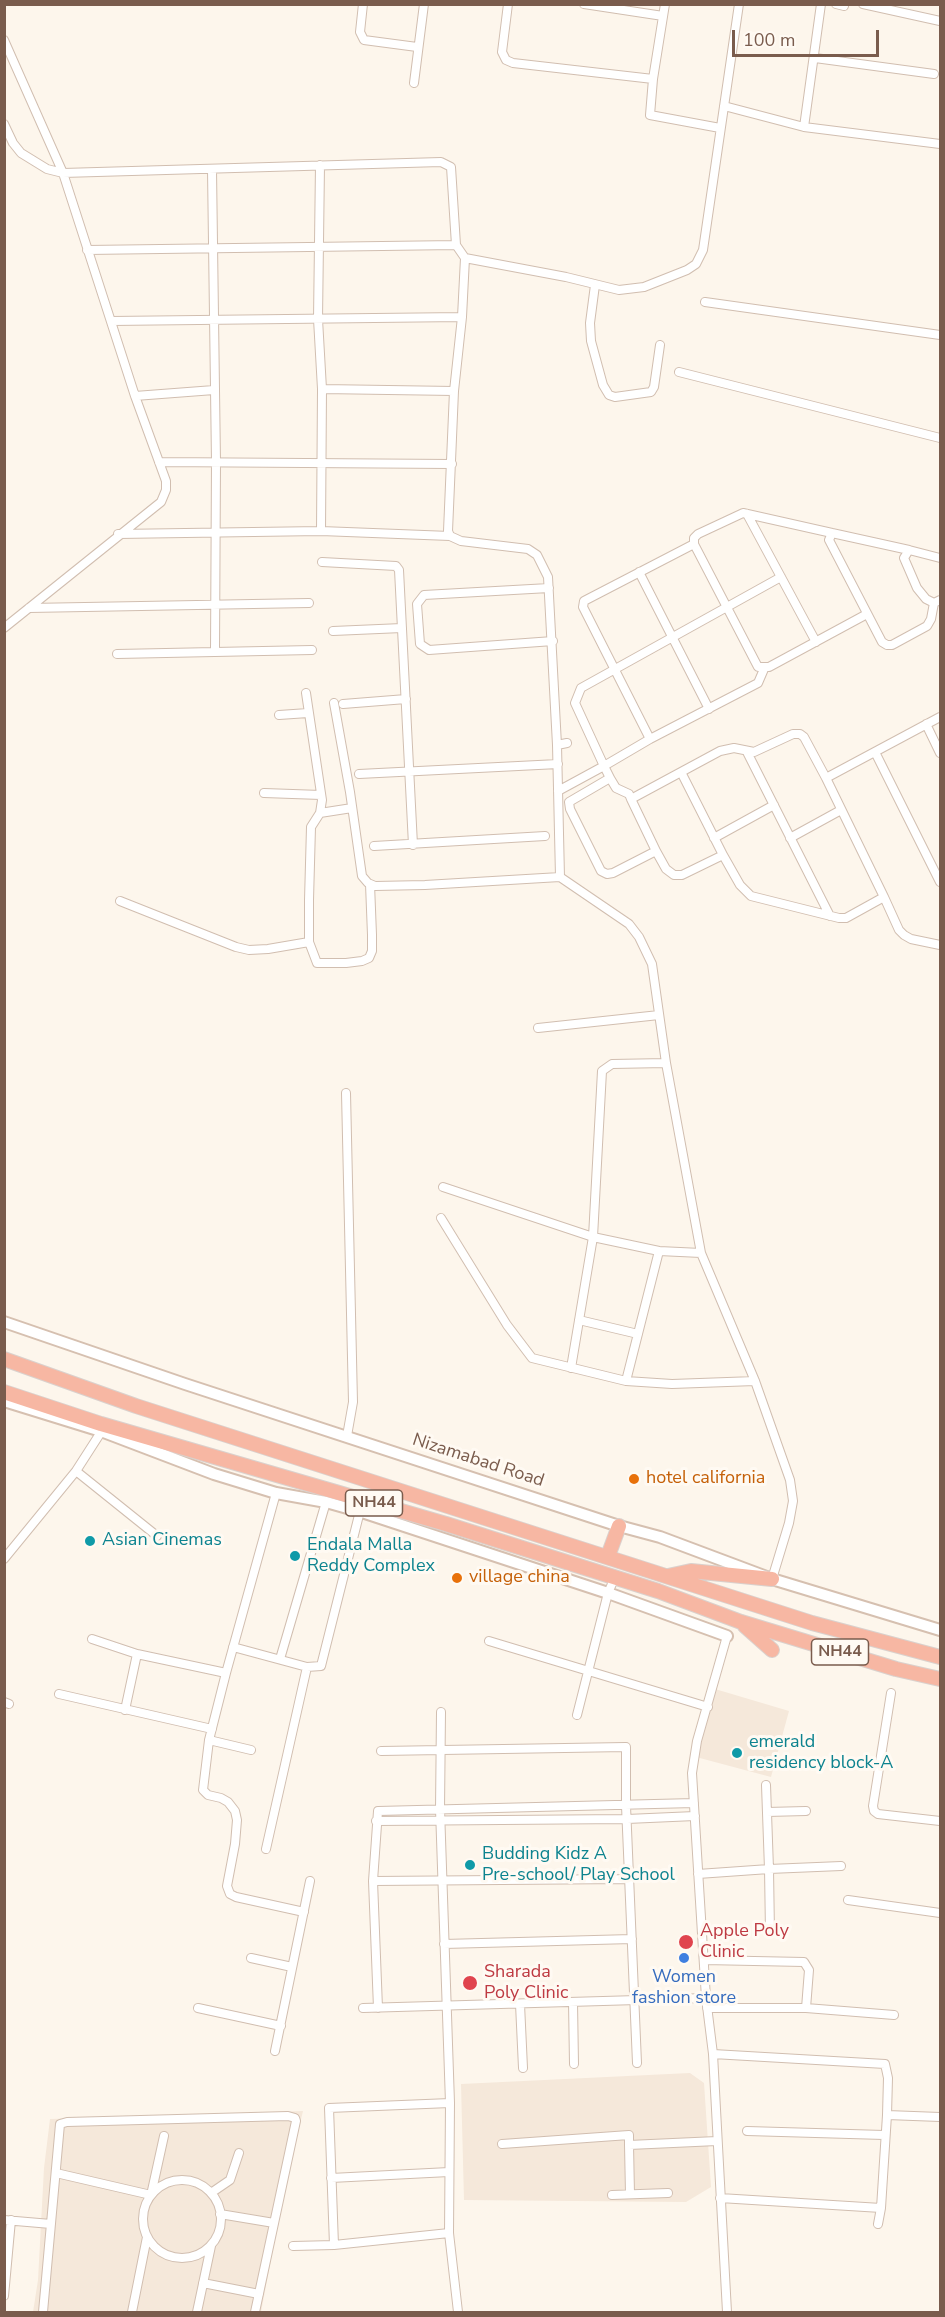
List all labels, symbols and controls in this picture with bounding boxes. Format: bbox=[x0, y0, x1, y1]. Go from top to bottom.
scale bar bbox=[735, 18, 882, 56]
text: 100 m bbox=[743, 28, 795, 52]
street label: Nizamabad Road bbox=[409, 1430, 547, 1492]
place label: hotel california bbox=[646, 1468, 765, 1490]
marker: hotel california bbox=[627, 1472, 641, 1486]
road number: NH44 bbox=[346, 1490, 403, 1516]
place label: Asian Cinemas bbox=[102, 1530, 222, 1552]
marker: Asian Cinemas bbox=[83, 1534, 97, 1548]
place label: Endala Malla Reddy Complex bbox=[307, 1535, 435, 1578]
marker: Endala Malla Reddy Complex bbox=[288, 1549, 302, 1563]
place label: village china bbox=[469, 1567, 570, 1589]
marker: village china bbox=[450, 1571, 464, 1585]
road number: NH44 bbox=[812, 1639, 868, 1665]
place label: emerald residency block-A bbox=[749, 1732, 893, 1774]
marker: emerald residency block-A bbox=[730, 1746, 744, 1760]
place label: Budding Kidz A Pre-school/ Play School bbox=[482, 1844, 675, 1886]
marker: Budding Kidz A Pre-school/ Play School bbox=[463, 1858, 477, 1872]
place label: Apple Poly Clinic bbox=[700, 1921, 789, 1964]
marker: Apple Poly Clinic bbox=[677, 1933, 695, 1951]
marker: Women fashion store bbox=[677, 1951, 691, 1965]
place label: Sharada Poly Clinic bbox=[484, 1962, 568, 2004]
place label: Women fashion store bbox=[632, 1967, 736, 2010]
marker: Sharada Poly Clinic bbox=[461, 1974, 479, 1992]

